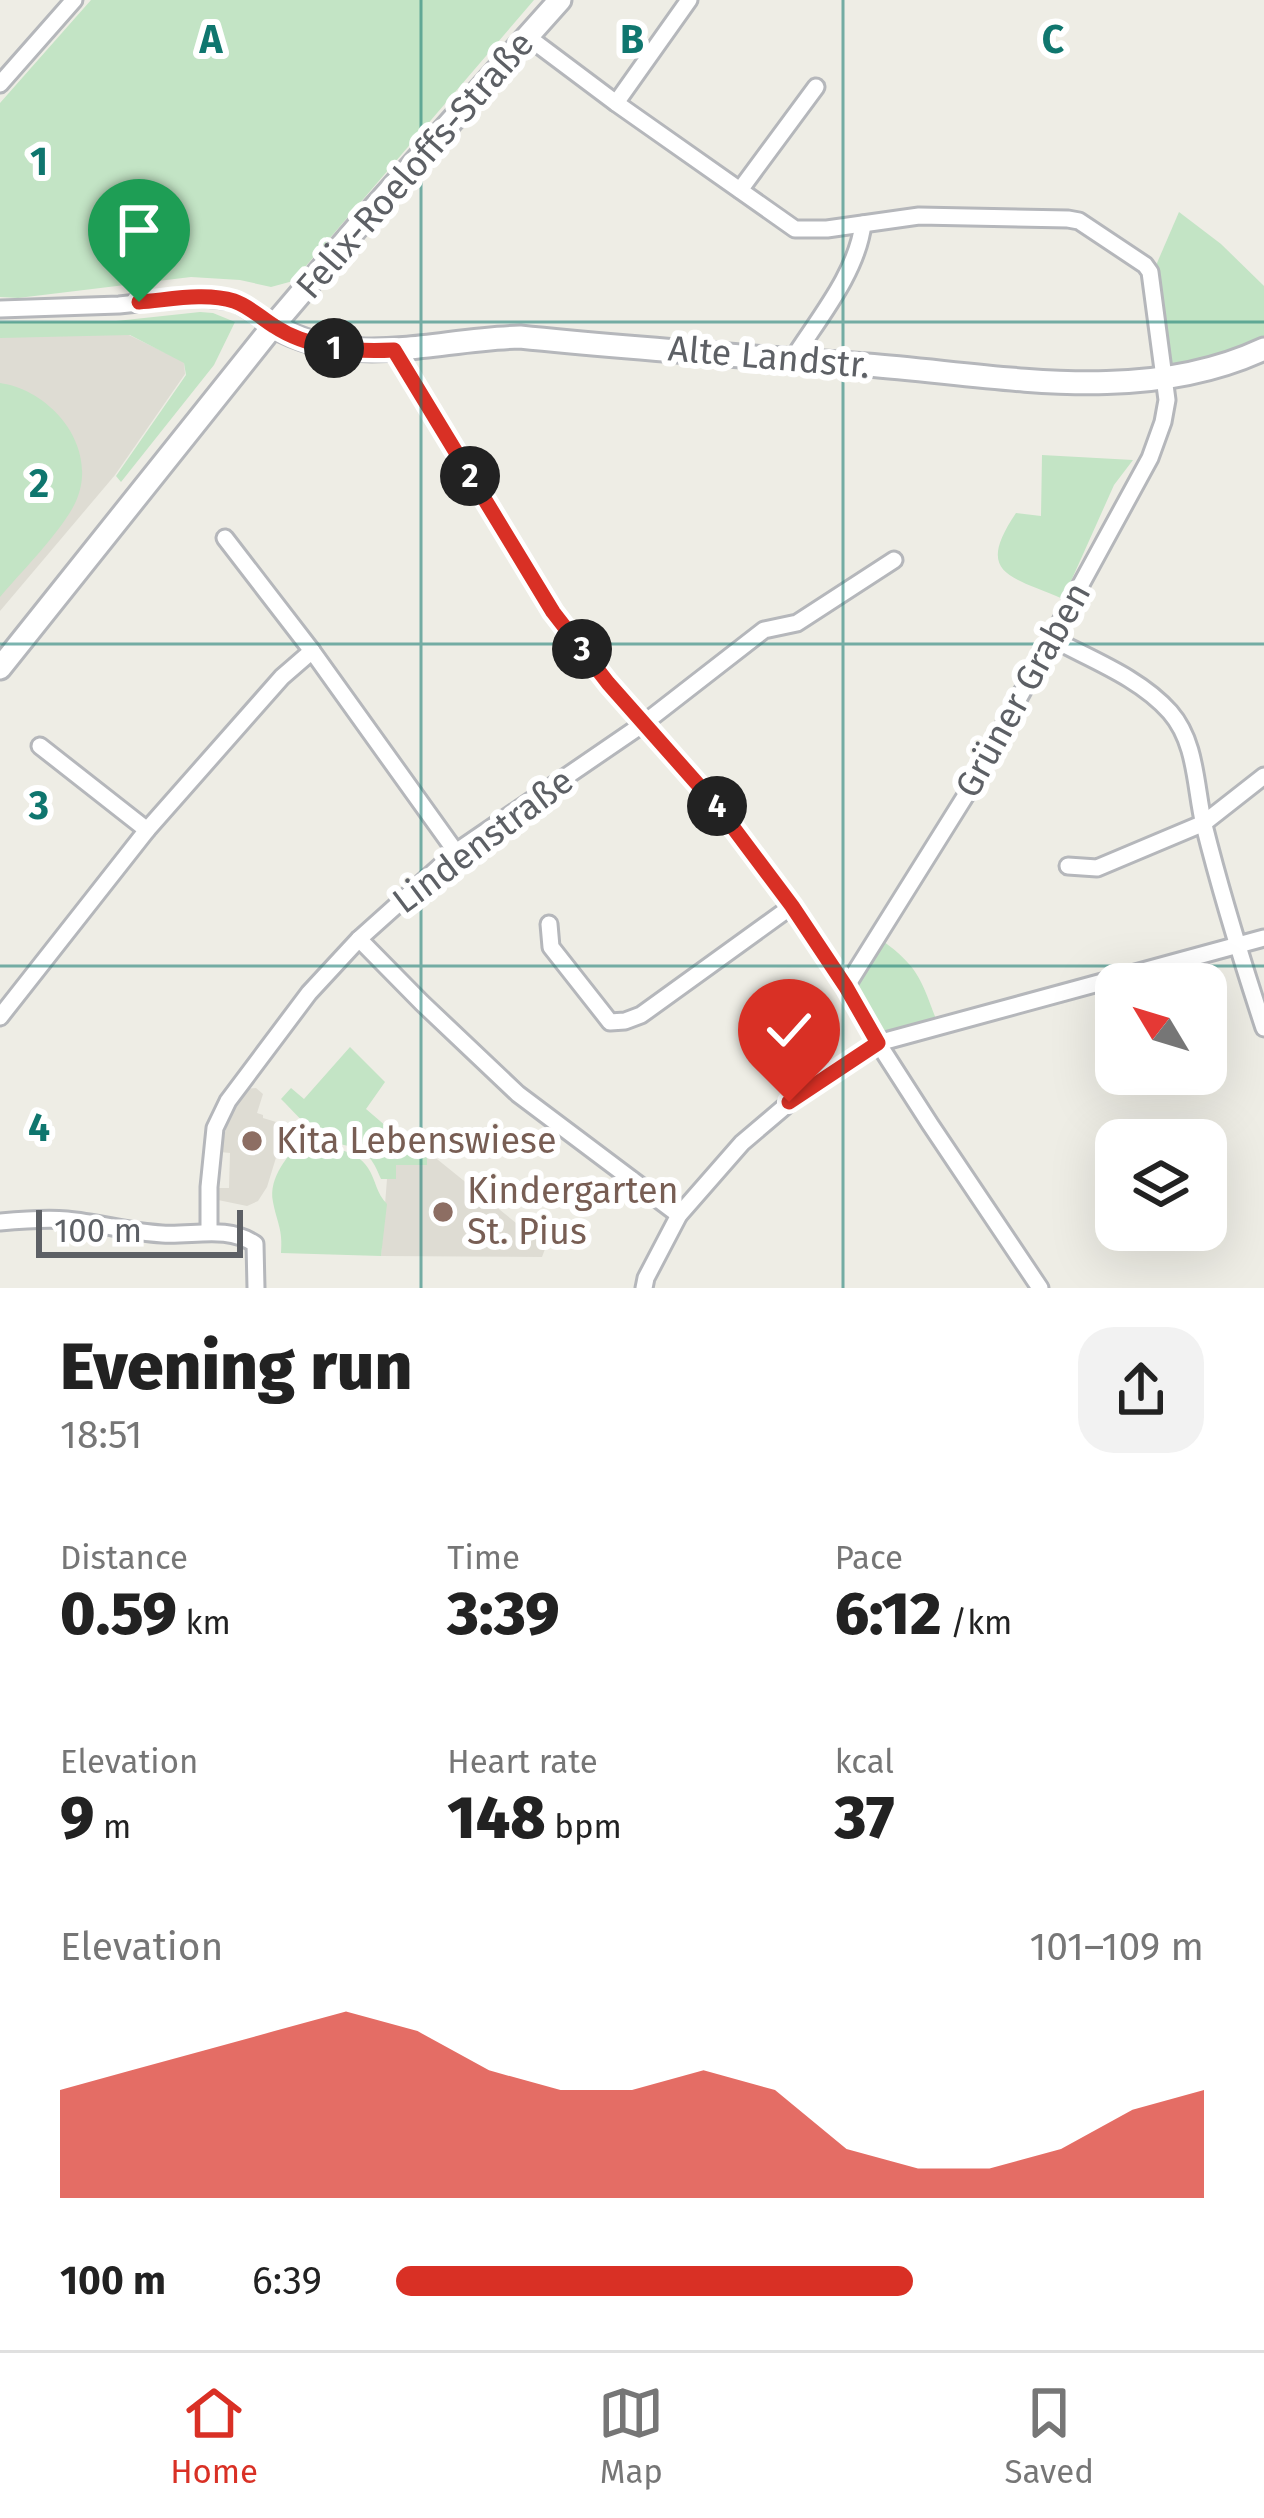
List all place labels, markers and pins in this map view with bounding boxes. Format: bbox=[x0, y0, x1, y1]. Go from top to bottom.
pin bbox=[88, 179, 190, 302]
pin: 1 bbox=[304, 318, 364, 378]
pin: 2 bbox=[440, 446, 500, 506]
pin: 3 bbox=[552, 619, 612, 679]
pin: 4 bbox=[687, 776, 747, 836]
pin bbox=[738, 979, 840, 1102]
place label: Kita Lebenswiese bbox=[276, 1119, 557, 1163]
marker: Kita Lebenswiese bbox=[239, 1128, 265, 1154]
place label: Kindergarten St. Pius bbox=[467, 1169, 679, 1254]
marker: Kindergarten St. Pius bbox=[430, 1199, 456, 1225]

